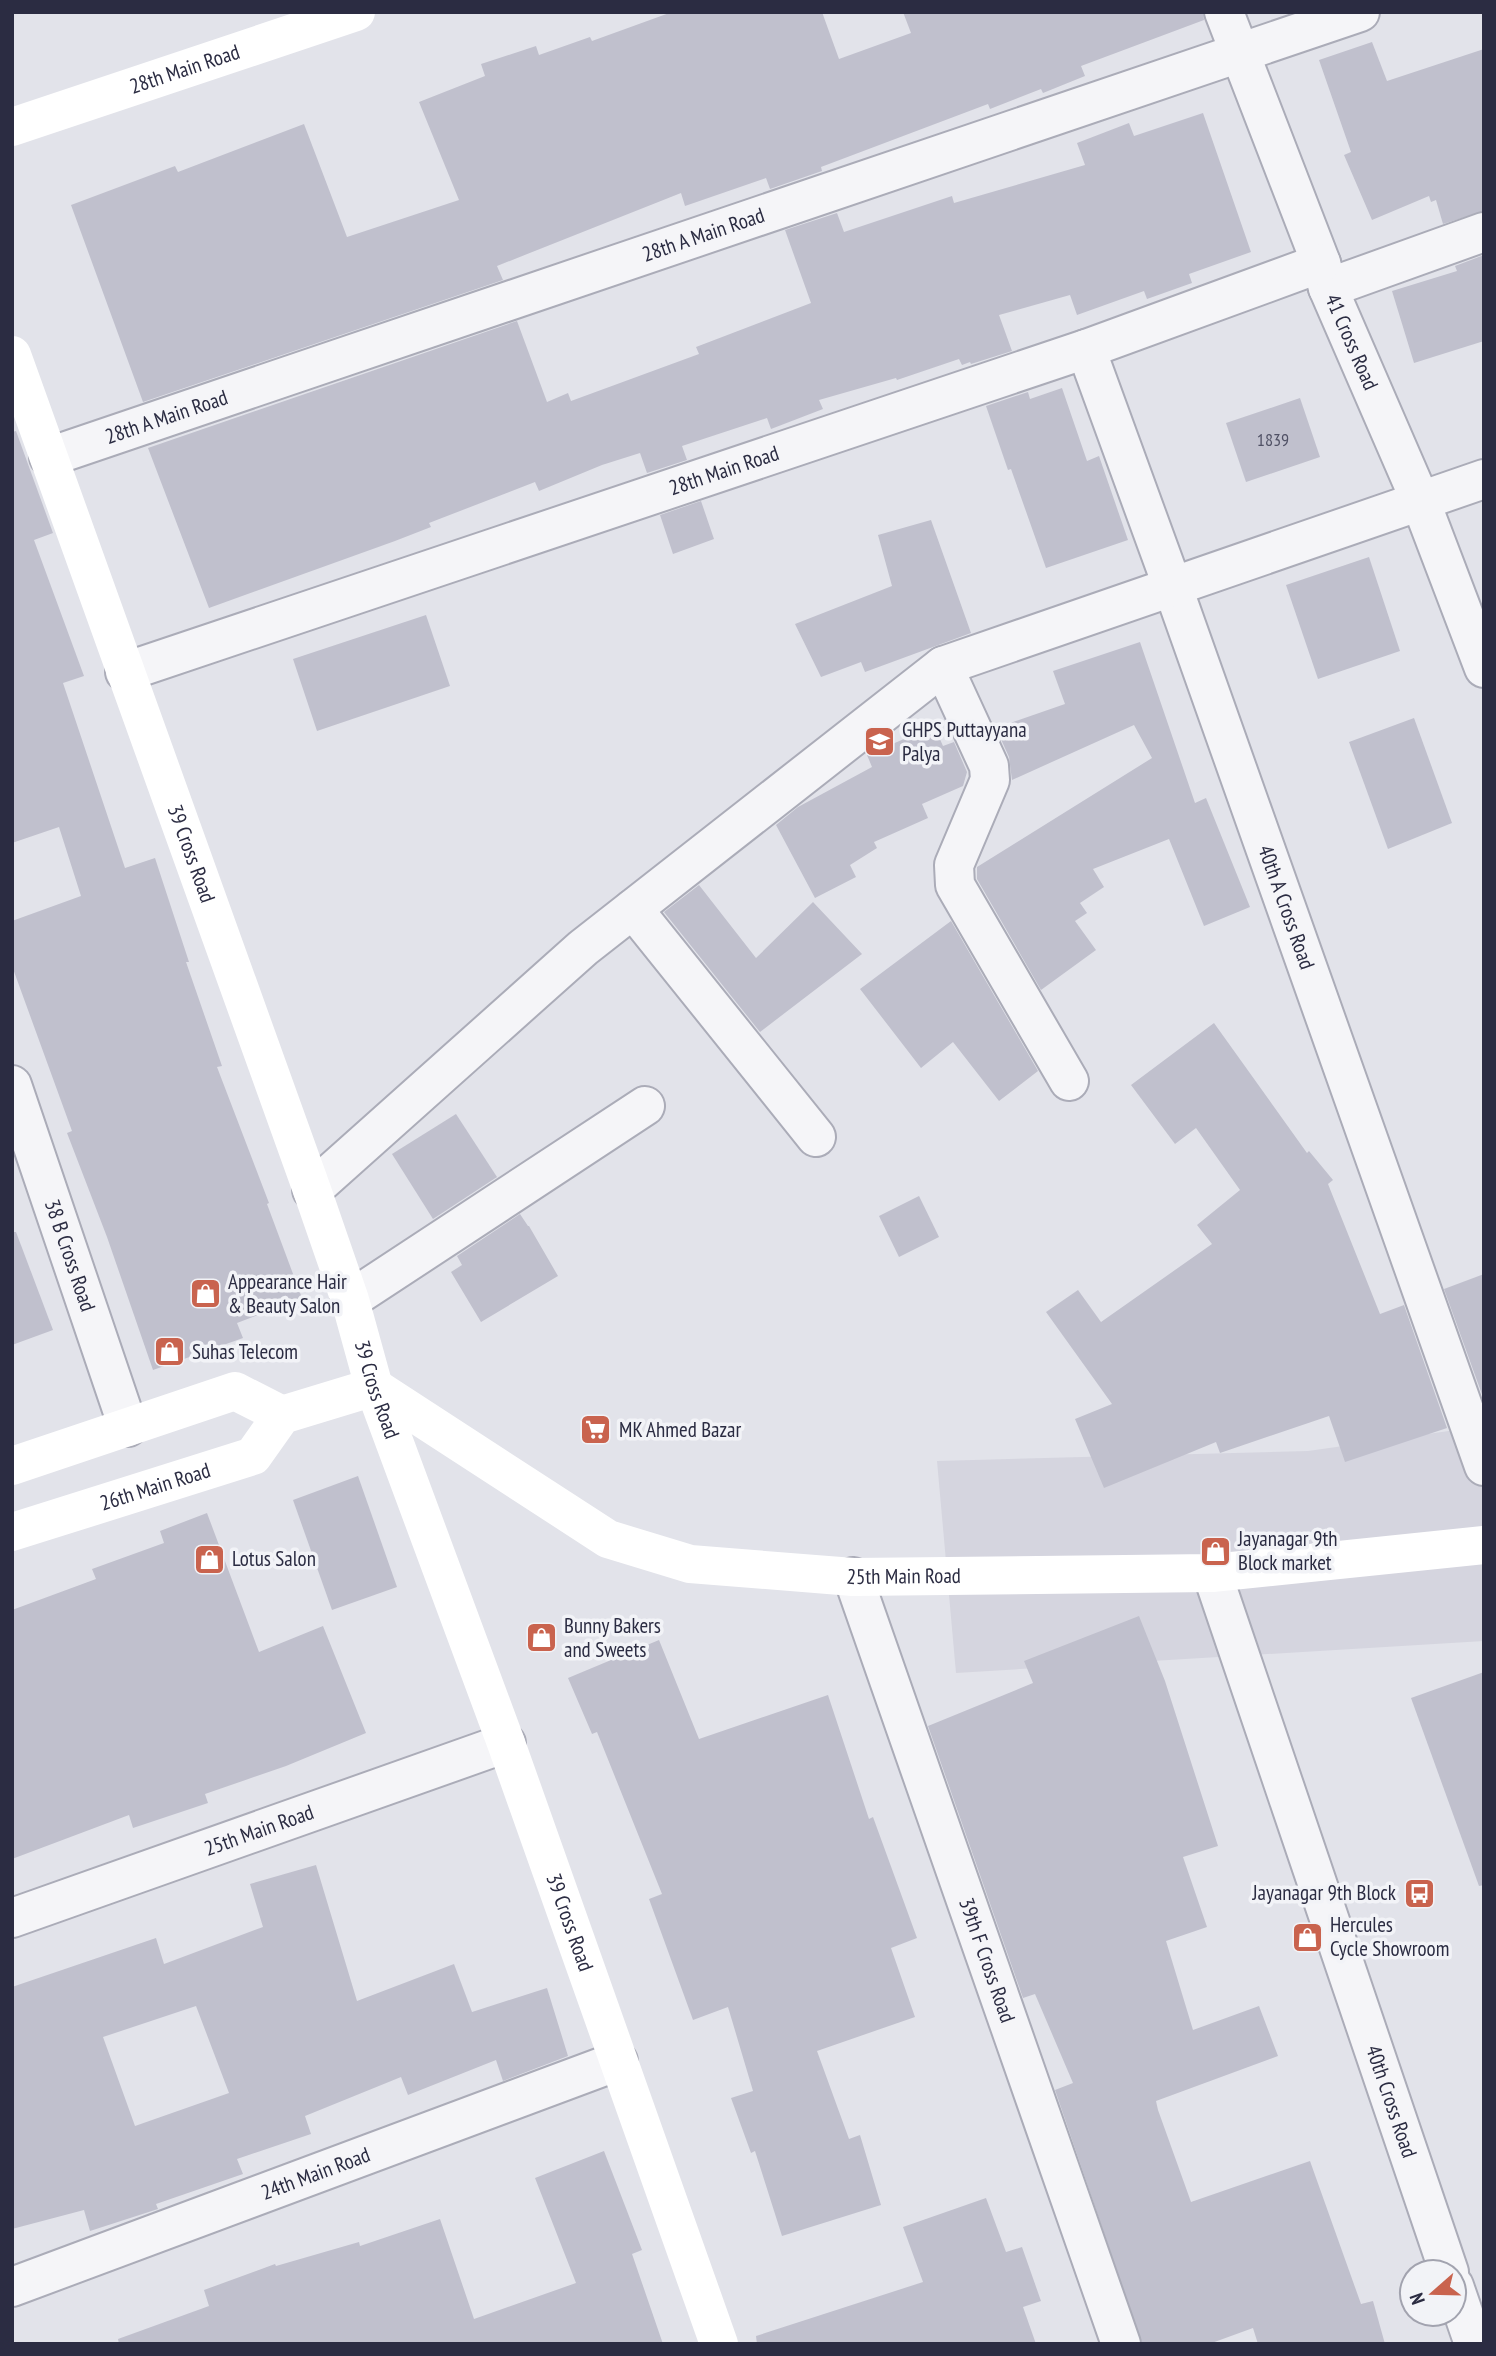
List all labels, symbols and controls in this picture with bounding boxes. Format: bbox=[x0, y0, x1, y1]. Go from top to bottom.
street label: 28th Main Road bbox=[126, 38, 243, 100]
street label: 28th A Main Road bbox=[639, 201, 768, 268]
street label: 41 Cross Road bbox=[1319, 290, 1385, 394]
street label: 28th A Main Road bbox=[102, 383, 231, 450]
house number: 1839 bbox=[1257, 428, 1289, 451]
street label: 28th Main Road bbox=[665, 439, 782, 501]
place label: GHPS Puttayyana Palya bbox=[902, 716, 1027, 767]
school or university icon: GHPS Puttayyana Palya bbox=[862, 725, 896, 759]
street label: 39 Cross Road bbox=[162, 801, 222, 906]
street label: 40th A Cross Road bbox=[1252, 841, 1321, 973]
street label: 38 B Cross Road bbox=[39, 1196, 102, 1315]
place label: Appearance Hair & Beauty Salon bbox=[228, 1268, 347, 1319]
shop icon: Appearance Hair & Beauty Salon bbox=[188, 1277, 222, 1311]
shop icon: Suhas Telecom bbox=[152, 1335, 186, 1369]
street label: 39 Cross Road bbox=[349, 1337, 406, 1442]
place label: Suhas Telecom bbox=[192, 1338, 298, 1365]
supermarket icon: MK Ahmed Bazar bbox=[579, 1413, 613, 1447]
place label: MK Ahmed Bazar bbox=[619, 1416, 741, 1443]
street label: 26th Main Road bbox=[96, 1456, 213, 1516]
place label: Jayanagar 9th Block market bbox=[1237, 1525, 1338, 1576]
shop icon: Jayanagar 9th Block market bbox=[1198, 1534, 1232, 1568]
shop icon: Lotus Salon bbox=[192, 1542, 226, 1576]
place label: Lotus Salon bbox=[232, 1545, 316, 1572]
street label: 25th Main Road bbox=[846, 1562, 961, 1590]
place label: Bunny Bakers and Sweets bbox=[564, 1612, 661, 1663]
shop icon: Bunny Bakers and Sweets bbox=[524, 1621, 558, 1655]
street label: 25th Main Road bbox=[200, 1798, 317, 1862]
street label: 39 Cross Road bbox=[540, 1870, 600, 1975]
bus stop icon: Jayanagar 9th Block bbox=[1402, 1876, 1436, 1910]
place label: Jayanagar 9th Block bbox=[1252, 1879, 1396, 1906]
street label: 39th F Cross Road bbox=[953, 1894, 1022, 2026]
place label: Hercules Cycle Showroom bbox=[1330, 1911, 1449, 1962]
shop icon: Hercules Cycle Showroom bbox=[1290, 1920, 1324, 1954]
street label: 40th Cross Road bbox=[1360, 2042, 1423, 2161]
street label: 24th Main Road bbox=[257, 2141, 374, 2206]
north arrow bbox=[1398, 2258, 1468, 2328]
text: N bbox=[1404, 2290, 1430, 2308]

